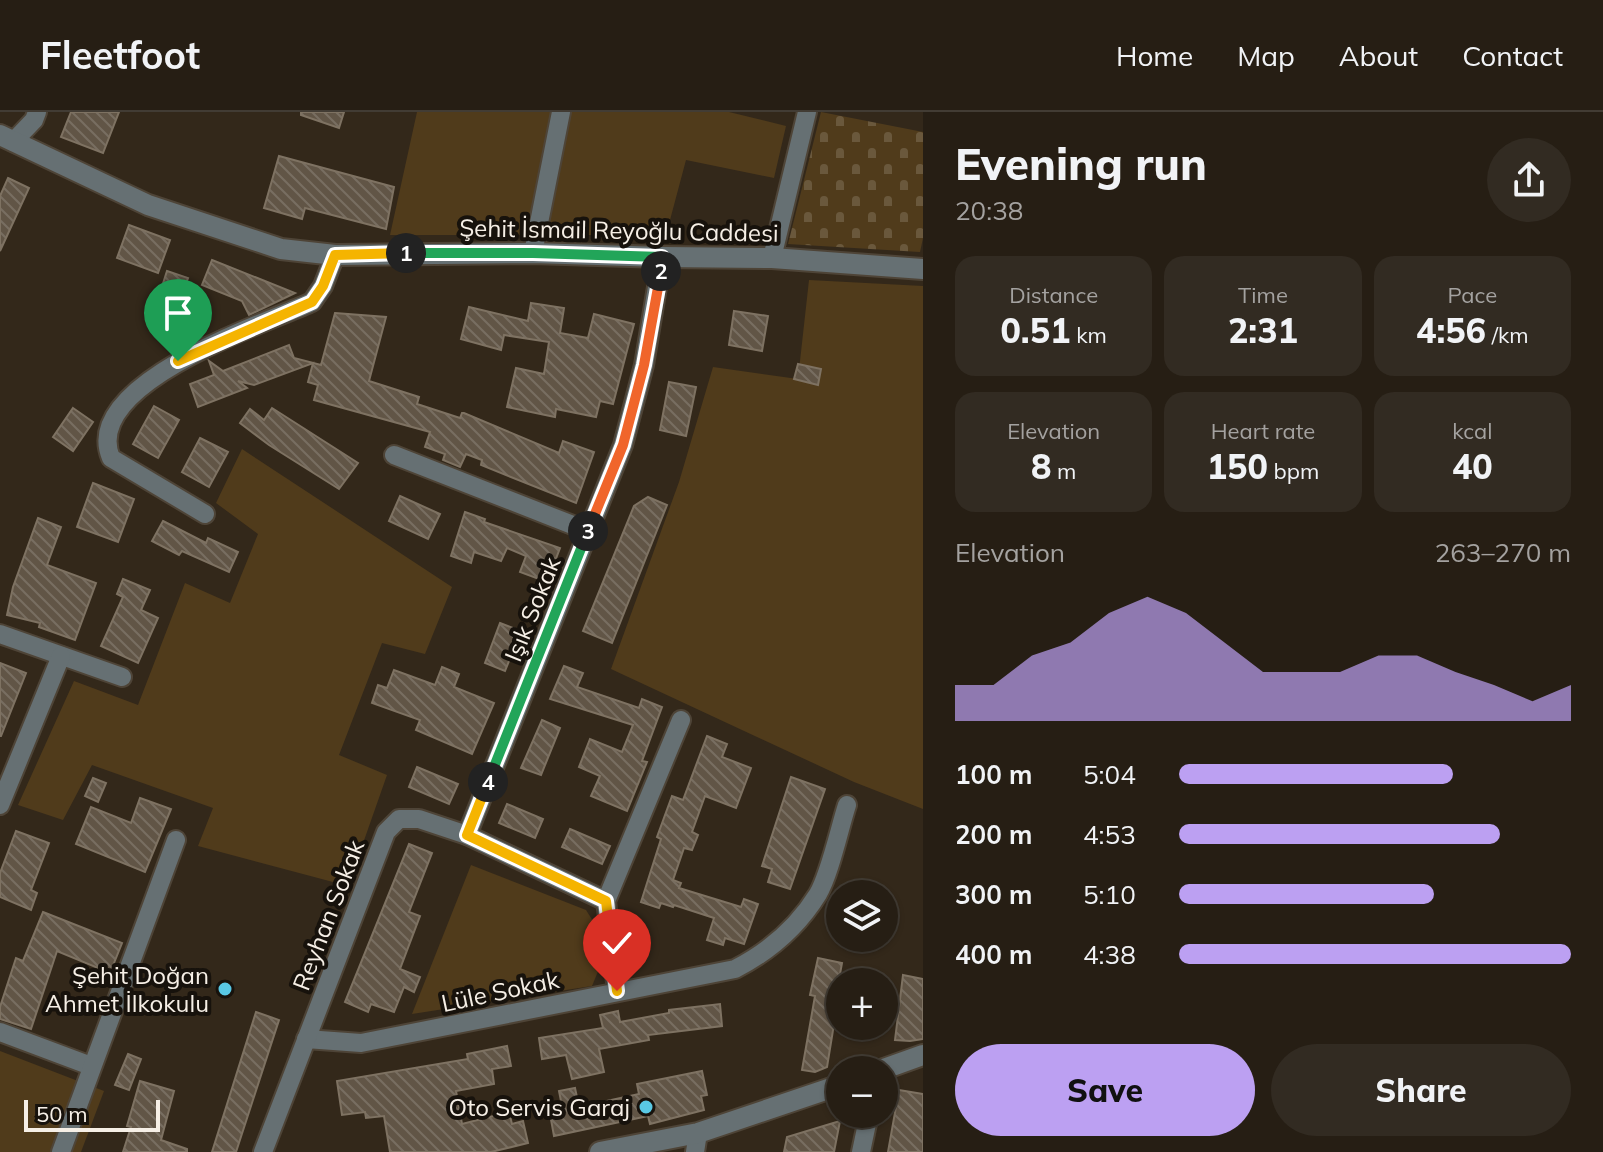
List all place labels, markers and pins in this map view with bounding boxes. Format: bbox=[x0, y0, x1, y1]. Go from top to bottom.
pin: 1 bbox=[386, 233, 426, 273]
pin: 2 bbox=[641, 251, 681, 291]
pin bbox=[144, 279, 212, 361]
pin: 3 bbox=[568, 511, 608, 551]
pin: 4 bbox=[468, 762, 508, 802]
pin bbox=[583, 909, 651, 991]
place label: Şehit Doğan Ahmet İlkokulu bbox=[45, 960, 209, 1018]
marker: Şehit Doğan Ahmet İlkokulu bbox=[216, 980, 234, 998]
place label: Oto Servis Garaj bbox=[449, 1092, 630, 1122]
marker: Oto Servis Garaj bbox=[637, 1098, 655, 1116]

